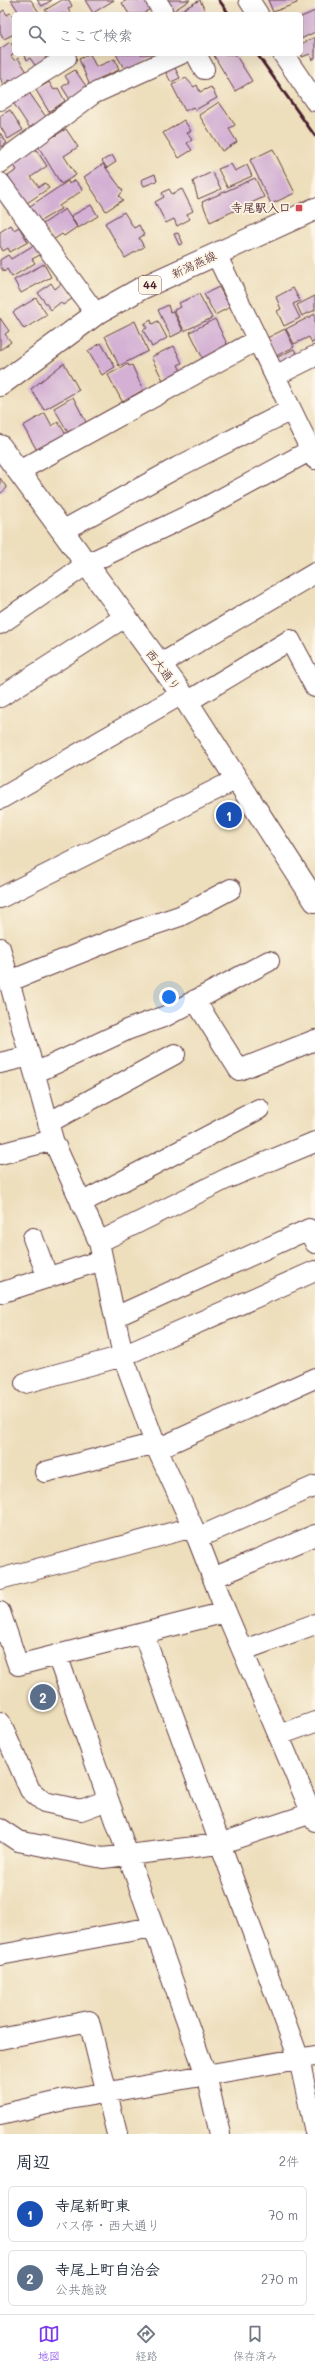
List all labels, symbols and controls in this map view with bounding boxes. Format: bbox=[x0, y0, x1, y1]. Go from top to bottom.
search box bbox=[12, 12, 303, 56]
icon: search bbox=[26, 23, 48, 45]
text: ここで検索 bbox=[58, 25, 133, 45]
place label: 寺尾駅入口 bbox=[231, 199, 291, 215]
marker: 寺尾駅入口 bbox=[294, 203, 304, 213]
street label: 新潟燕線 bbox=[168, 247, 219, 281]
road number: 44 bbox=[139, 276, 161, 294]
street label: 西大通り bbox=[143, 645, 185, 693]
pin: 1 bbox=[216, 800, 242, 830]
your location bbox=[159, 987, 179, 1007]
pin: 2 bbox=[30, 1682, 56, 1712]
text: 周辺 bbox=[16, 2150, 50, 2172]
text: 2件 bbox=[279, 2152, 299, 2169]
text: 寺尾新町東 bbox=[55, 2195, 130, 2215]
text: 1 bbox=[27, 2206, 33, 2223]
text: 70 m bbox=[268, 2206, 298, 2223]
text: バス停 · 西大通り bbox=[55, 2216, 160, 2233]
text: 寺尾上町自治会 bbox=[55, 2259, 160, 2279]
text: 2 bbox=[26, 2270, 34, 2287]
text: 270 m bbox=[261, 2270, 298, 2287]
text: 公共施設 bbox=[55, 2280, 107, 2297]
tab: 地図 bbox=[38, 2323, 60, 2363]
tab: 経路 bbox=[135, 2323, 157, 2363]
tab: 保存済み bbox=[233, 2323, 277, 2363]

